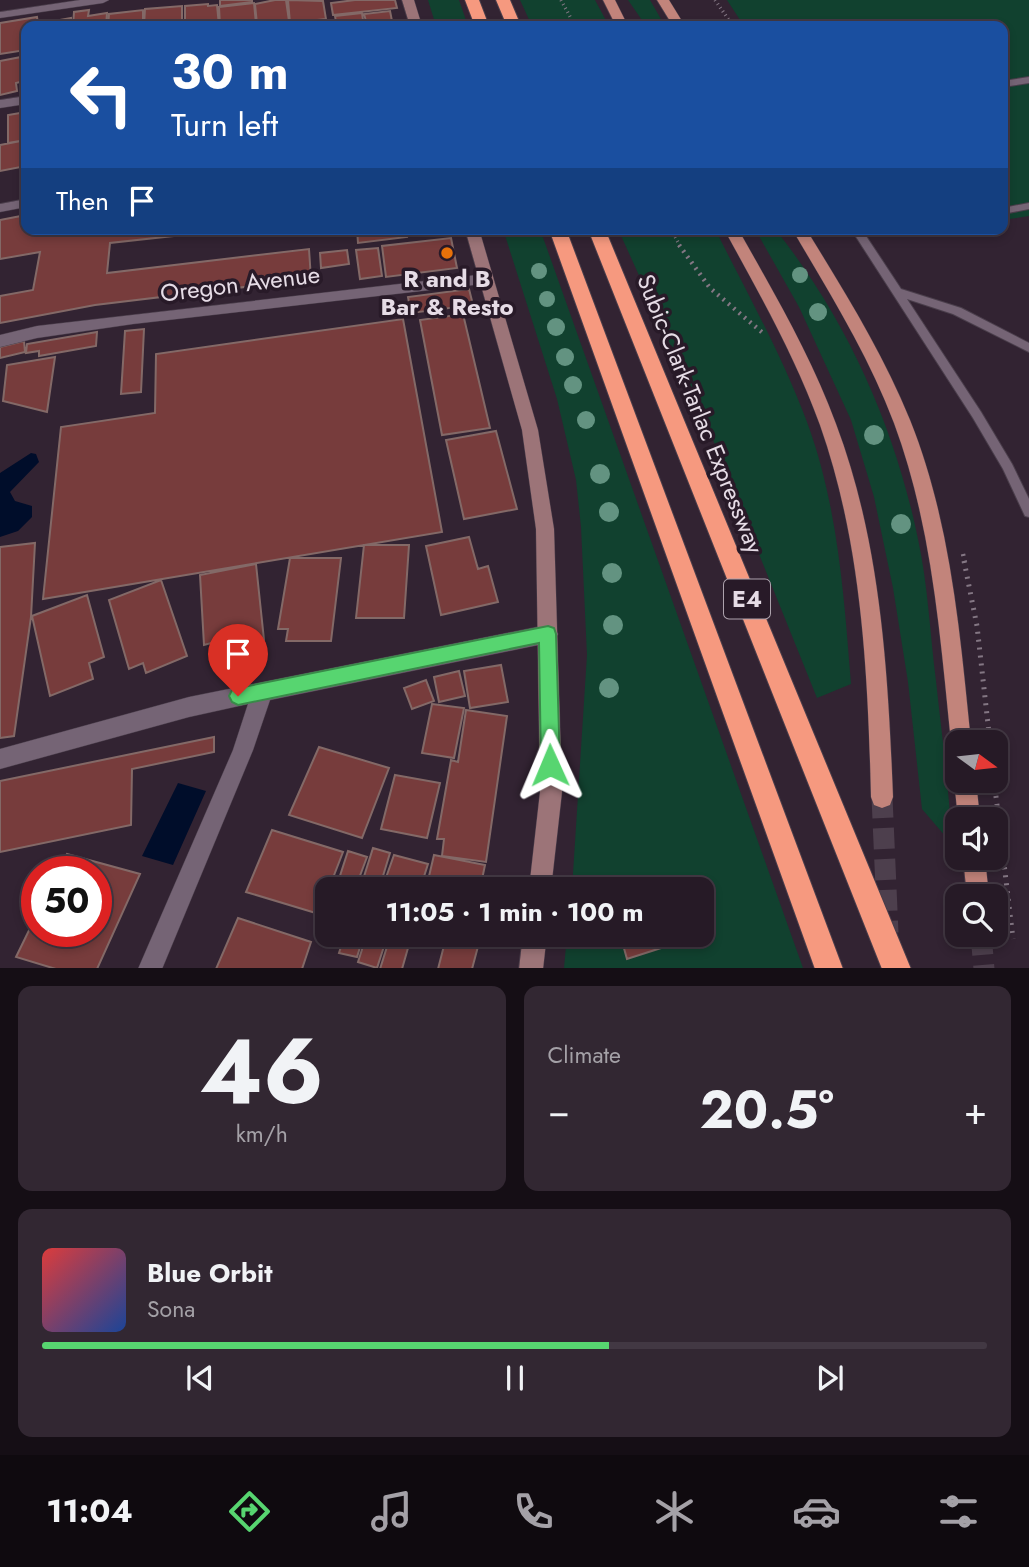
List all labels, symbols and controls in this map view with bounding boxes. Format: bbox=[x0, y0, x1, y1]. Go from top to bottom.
text: 30 m bbox=[171, 37, 289, 107]
icon: left bbox=[56, 49, 147, 140]
text: Turn left bbox=[171, 102, 278, 148]
text: Then bbox=[56, 182, 109, 220]
icon: arrive bbox=[123, 182, 161, 220]
marker: R and B Bar & Resto bbox=[439, 245, 455, 261]
street label: Oregon Avenue bbox=[158, 256, 322, 311]
place label: R and B Bar & Resto bbox=[380, 261, 514, 324]
street label: Subic-Clark-Tarlac Expressway bbox=[628, 269, 773, 559]
road number: E4 bbox=[724, 580, 770, 618]
pin bbox=[208, 624, 268, 696]
icon: arrive bbox=[219, 635, 257, 673]
position arrow bbox=[513, 728, 587, 802]
north arrow bbox=[945, 730, 1008, 793]
map controls bbox=[945, 730, 1008, 947]
button: sound bbox=[945, 807, 1008, 870]
speed limit sign: 50 bbox=[21, 856, 112, 947]
button: search bbox=[945, 884, 1008, 947]
text: 11:05 · 1 min · 100 m bbox=[385, 893, 644, 931]
text: 46 bbox=[200, 1006, 324, 1137]
text: Climate bbox=[548, 1038, 621, 1072]
text: 20.5° bbox=[700, 1072, 834, 1148]
text: − bbox=[548, 1083, 570, 1138]
text: + bbox=[964, 1083, 987, 1138]
text: km/h bbox=[236, 1117, 288, 1151]
text: Blue Orbit bbox=[147, 1254, 272, 1292]
text: Sona bbox=[147, 1292, 195, 1326]
icon: previous bbox=[181, 1359, 219, 1397]
icon: pause bbox=[496, 1359, 534, 1397]
icon: next bbox=[811, 1359, 849, 1397]
icon: directions bbox=[225, 1487, 274, 1536]
icon: music bbox=[367, 1487, 416, 1536]
icon: phone bbox=[509, 1487, 558, 1536]
icon: climate bbox=[650, 1487, 699, 1536]
icon: car bbox=[792, 1487, 841, 1536]
icon: filters bbox=[934, 1487, 983, 1536]
text: 11:04 bbox=[46, 1488, 133, 1534]

